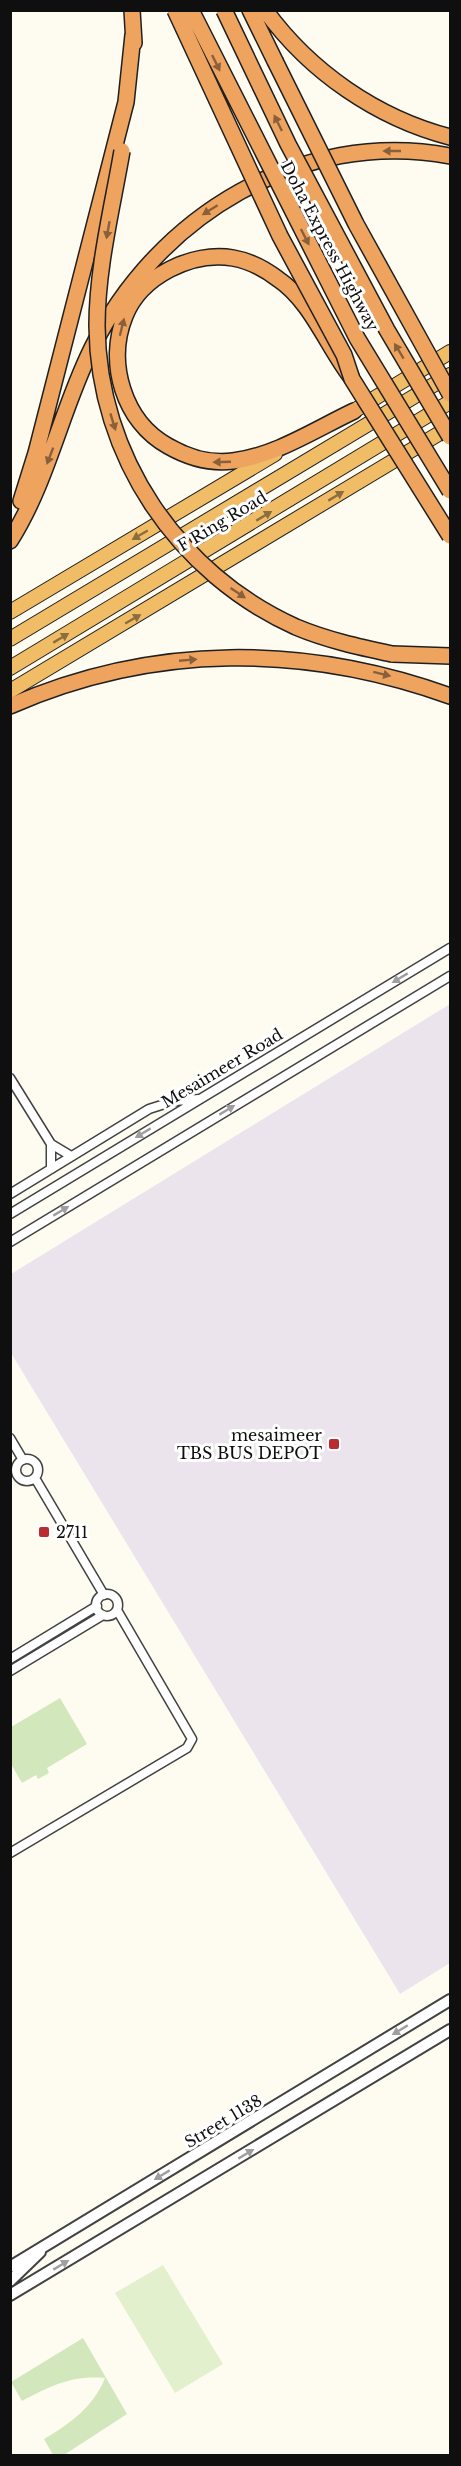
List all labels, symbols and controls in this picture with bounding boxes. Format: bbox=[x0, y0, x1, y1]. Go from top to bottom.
one-way arrow bbox=[212, 55, 221, 72]
one-way arrow bbox=[274, 114, 283, 131]
one-way arrow bbox=[383, 146, 402, 156]
street label: Doha Express Highway bbox=[277, 158, 384, 335]
one-way arrow bbox=[202, 205, 218, 216]
one-way arrow bbox=[103, 220, 112, 239]
one-way arrow bbox=[300, 229, 310, 246]
one-way arrow bbox=[118, 318, 127, 336]
one-way arrow bbox=[394, 343, 405, 359]
one-way arrow bbox=[109, 413, 118, 431]
one-way arrow bbox=[44, 447, 54, 465]
one-way arrow bbox=[212, 457, 231, 466]
street label: F Ring Road bbox=[174, 486, 270, 555]
one-way arrow bbox=[328, 491, 344, 502]
one-way arrow bbox=[256, 510, 272, 521]
one-way arrow bbox=[132, 530, 148, 541]
one-way arrow bbox=[230, 587, 246, 598]
one-way arrow bbox=[125, 614, 142, 624]
one-way arrow bbox=[53, 633, 70, 643]
one-way arrow bbox=[179, 655, 198, 665]
one-way arrow bbox=[373, 670, 391, 680]
one-way arrow bbox=[392, 973, 408, 984]
street label: Mesaimeer Road bbox=[158, 1024, 286, 1112]
one-way arrow bbox=[219, 1105, 235, 1116]
one-way arrow bbox=[134, 1128, 151, 1138]
one-way arrow bbox=[53, 1206, 69, 1217]
place label: mesaimeer TBS BUS DEPOT bbox=[177, 1425, 322, 1463]
marker: mesaimeer TBS BUS DEPOT bbox=[327, 1437, 341, 1451]
place label: 2711 bbox=[56, 1522, 88, 1542]
marker: 2711 bbox=[37, 1525, 51, 1539]
one-way arrow bbox=[392, 2025, 408, 2036]
street label: Street 1138 bbox=[181, 2090, 265, 2152]
one-way arrow bbox=[238, 2148, 254, 2159]
one-way arrow bbox=[153, 2170, 170, 2180]
one-way arrow bbox=[53, 2260, 70, 2270]

